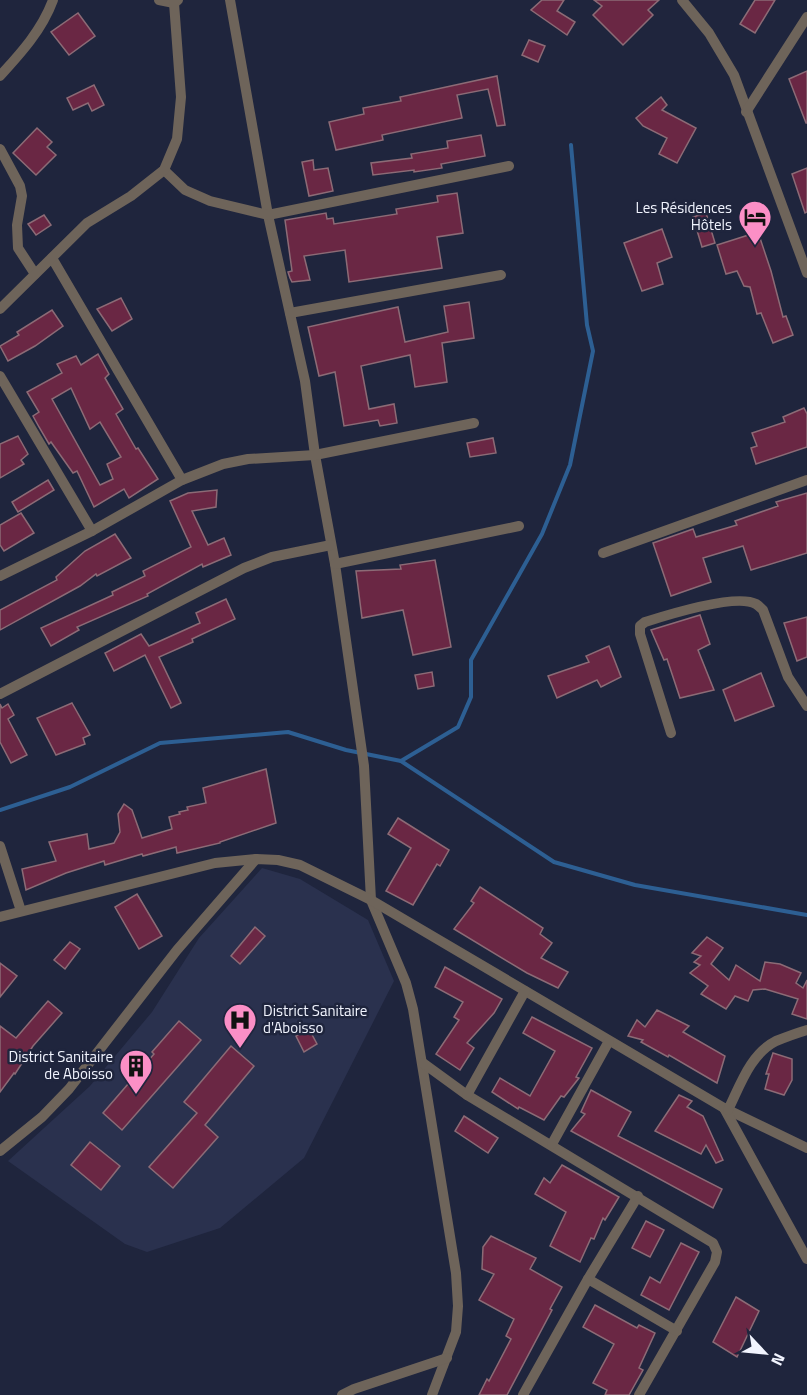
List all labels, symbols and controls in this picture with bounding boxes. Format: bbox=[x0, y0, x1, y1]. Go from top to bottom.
place label: Les Résidences Hôtels bbox=[636, 196, 732, 236]
hotel icon: Les Résidences Hôtels bbox=[737, 199, 773, 246]
place label: District Sanitaire d'Aboisso bbox=[263, 999, 367, 1039]
hospital icon: District Sanitaire d'Aboisso bbox=[222, 1002, 258, 1049]
place label: District Sanitaire de Aboisso bbox=[9, 1045, 113, 1085]
building icon: District Sanitaire de Aboisso bbox=[118, 1048, 154, 1095]
north arrow bbox=[735, 1323, 795, 1383]
text: N bbox=[765, 1349, 792, 1370]

